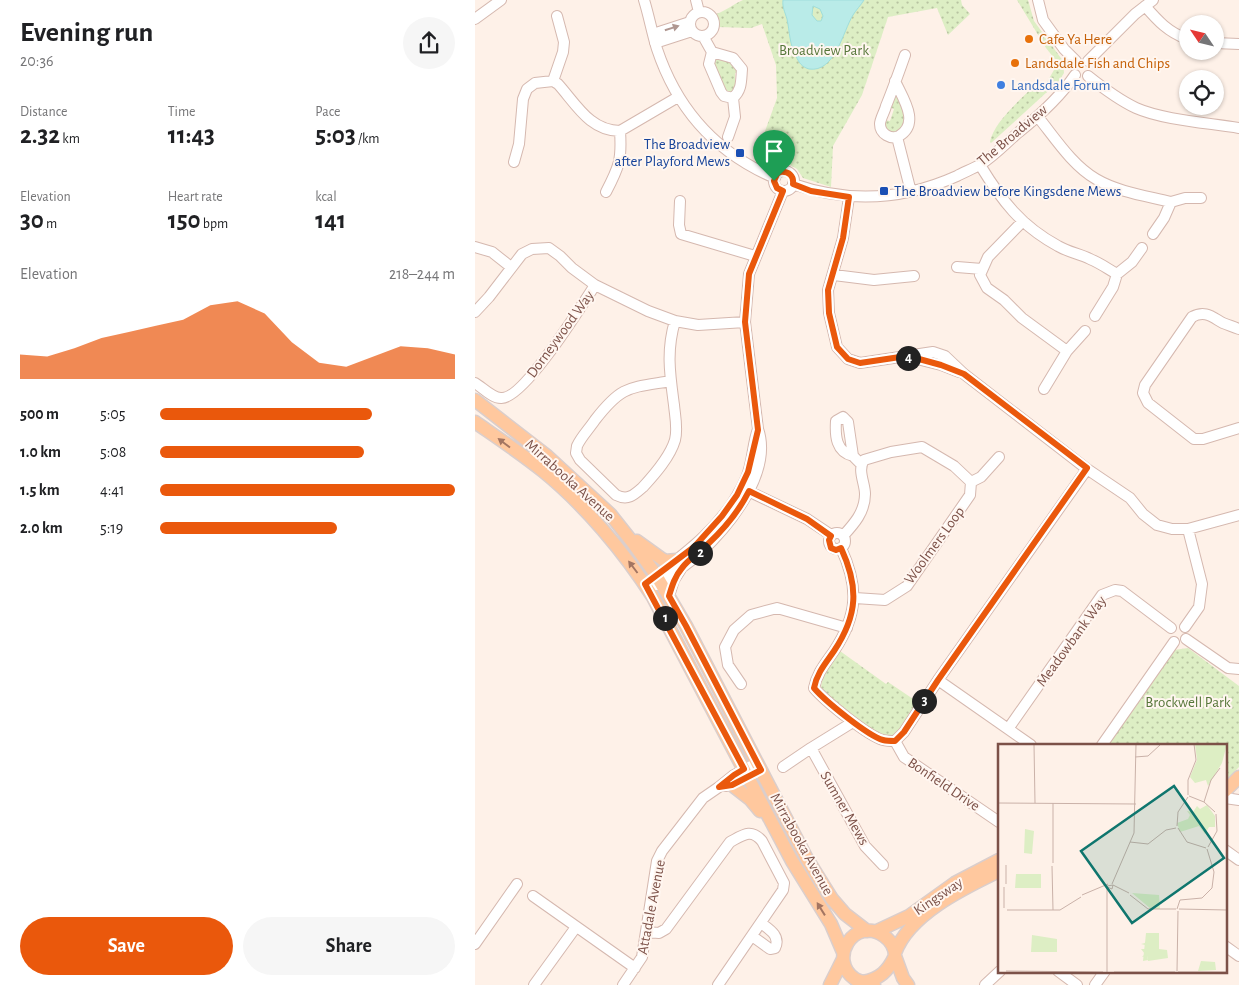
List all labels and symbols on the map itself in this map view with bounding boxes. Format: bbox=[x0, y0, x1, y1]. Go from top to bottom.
north arrow bbox=[1179, 15, 1224, 60]
one-way arrow bbox=[664, 23, 679, 31]
place label: Cafe Ya Here bbox=[1039, 32, 1112, 47]
marker: Cafe Ya Here bbox=[1023, 33, 1035, 45]
park label: Broadview Park bbox=[779, 43, 869, 58]
place label: Landsdale Fish and Chips bbox=[1025, 56, 1170, 71]
marker: Landsdale Fish and Chips bbox=[1009, 57, 1021, 69]
place label: Landsdale Forum bbox=[1011, 78, 1110, 93]
marker: Landsdale Forum bbox=[995, 79, 1007, 91]
street label: The Broadview bbox=[974, 102, 1050, 169]
pin bbox=[753, 130, 795, 181]
place label: The Broadview after Playford Mews bbox=[614, 137, 730, 169]
marker: The Broadview after Playford Mews bbox=[734, 147, 746, 159]
place label: The Broadview before Kingsdene Mews bbox=[894, 184, 1121, 199]
marker: The Broadview before Kingsdene Mews bbox=[878, 185, 890, 197]
street label: Dorneywood Way bbox=[524, 288, 597, 381]
pin: 4 bbox=[895, 346, 921, 370]
street label: Mirrabooka Avenue bbox=[522, 437, 617, 524]
one-way arrow bbox=[497, 438, 511, 448]
street label: Woolmers Loop bbox=[901, 504, 967, 587]
pin: 2 bbox=[687, 540, 713, 566]
one-way arrow bbox=[628, 560, 638, 574]
street label: Meadowbank Way bbox=[1034, 593, 1109, 689]
pin: 1 bbox=[653, 606, 677, 630]
pin: 3 bbox=[911, 688, 937, 714]
park label: Brockwell Park bbox=[1145, 695, 1231, 710]
inset map bbox=[998, 744, 1227, 972]
street label: Bonfield Drive bbox=[905, 755, 982, 814]
street label: Sumner Mews bbox=[817, 769, 872, 848]
street label: Mirrabooka Avenue bbox=[767, 791, 836, 898]
street label: Attadale Avenue bbox=[635, 858, 668, 956]
street label: Kingsway bbox=[911, 874, 966, 918]
one-way arrow bbox=[816, 902, 826, 915]

